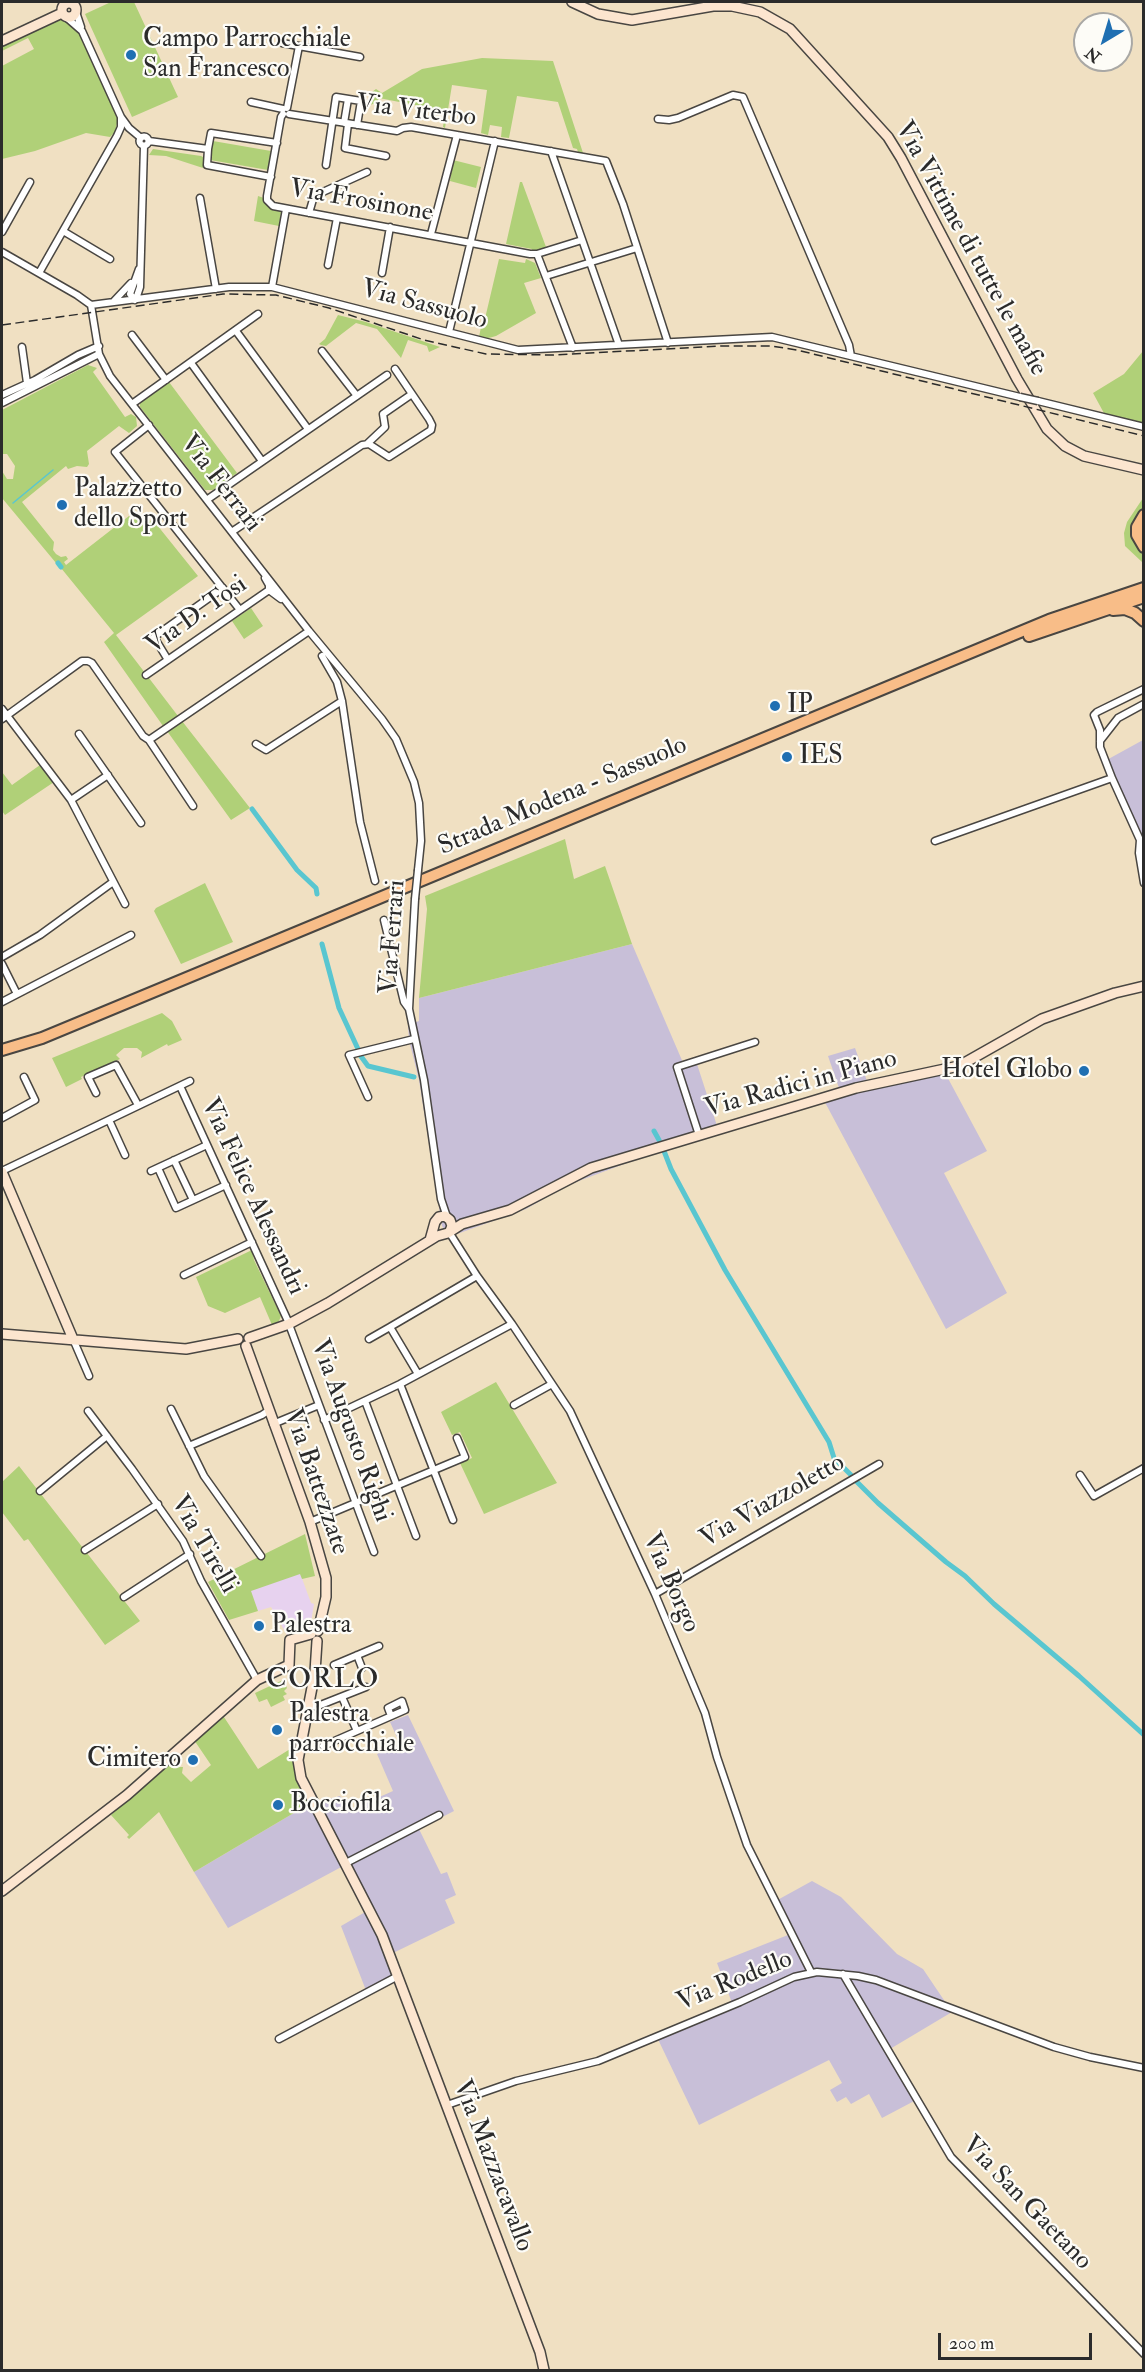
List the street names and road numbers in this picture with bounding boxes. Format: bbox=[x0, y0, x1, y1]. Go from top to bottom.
street label: Via Viterbo bbox=[354, 89, 478, 135]
street label: Via Vittime di tutte le mafie bbox=[887, 116, 1053, 382]
street label: Via Frosinone bbox=[287, 174, 435, 230]
street label: Via Sassuolo bbox=[358, 274, 490, 338]
street label: Via Ferrari bbox=[172, 429, 268, 539]
street label: Via D. Tosi bbox=[140, 570, 254, 662]
street label: Strada Modena - Sassuolo bbox=[434, 730, 692, 864]
street label: Via Ferrari bbox=[374, 879, 414, 995]
street label: Via Radici in Piano bbox=[702, 1044, 900, 1126]
street label: Via Felice Alessandri bbox=[193, 1094, 311, 1300]
street label: Via Augusto Righi bbox=[303, 1336, 397, 1526]
street label: Via Battezzate bbox=[276, 1405, 354, 1559]
street label: Via Viazzoletto bbox=[695, 1448, 851, 1556]
street label: Via Tirelli bbox=[162, 1490, 244, 1600]
street label: Via Borgo bbox=[634, 1528, 706, 1638]
street label: Via Rodello bbox=[673, 1945, 797, 2019]
street label: Via Mazzacavallo bbox=[445, 2076, 539, 2256]
street label: Via San Gaetano bbox=[954, 2131, 1098, 2277]

